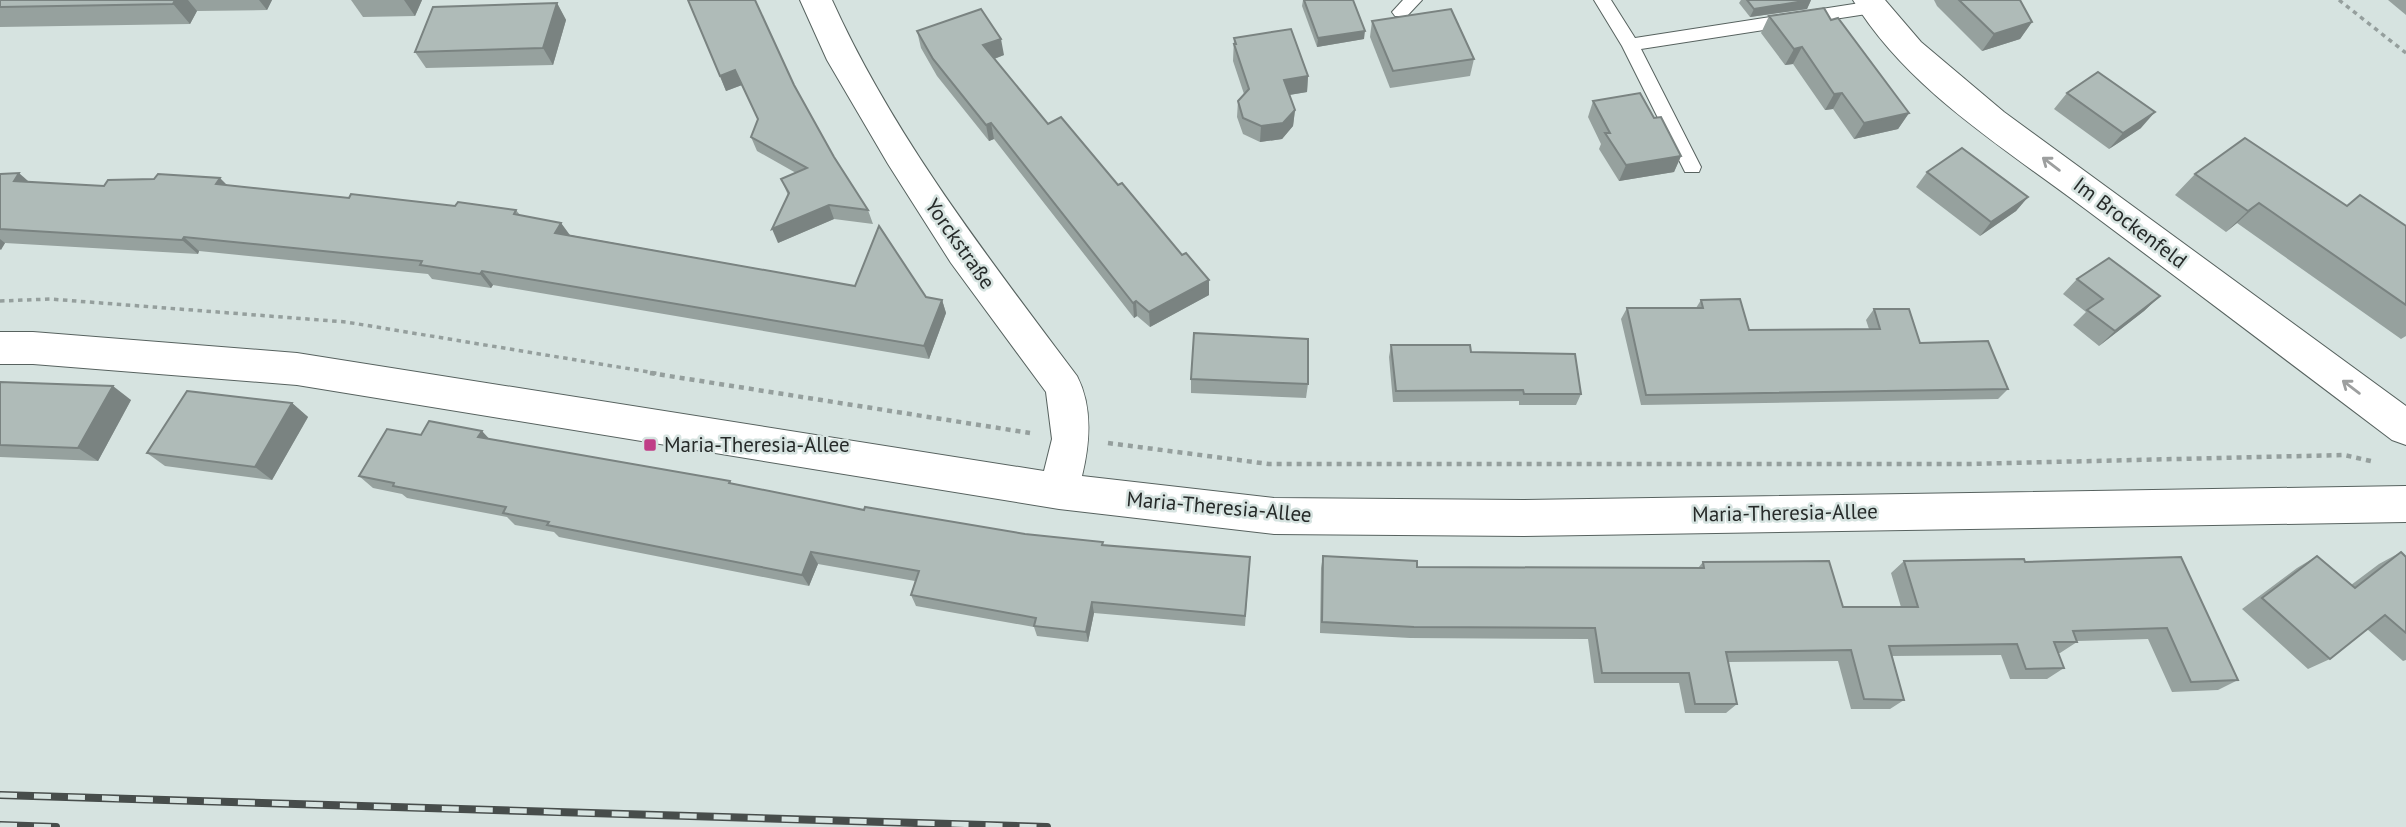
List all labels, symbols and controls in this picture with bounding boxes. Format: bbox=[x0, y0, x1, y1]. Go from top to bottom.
one-way arrow bbox=[2041, 157, 2060, 172]
street label: Im Brockenfeld bbox=[2068, 171, 2193, 274]
street label: Yorckstraße bbox=[919, 193, 1001, 294]
one-way arrow bbox=[2342, 380, 2361, 395]
place label: Maria-Theresia-Allee bbox=[664, 431, 850, 458]
marker: Maria-Theresia-Allee bbox=[642, 437, 658, 453]
street label: Maria-Theresia-Allee bbox=[1125, 485, 1313, 528]
street label: Maria-Theresia-Allee bbox=[1692, 497, 1878, 528]

